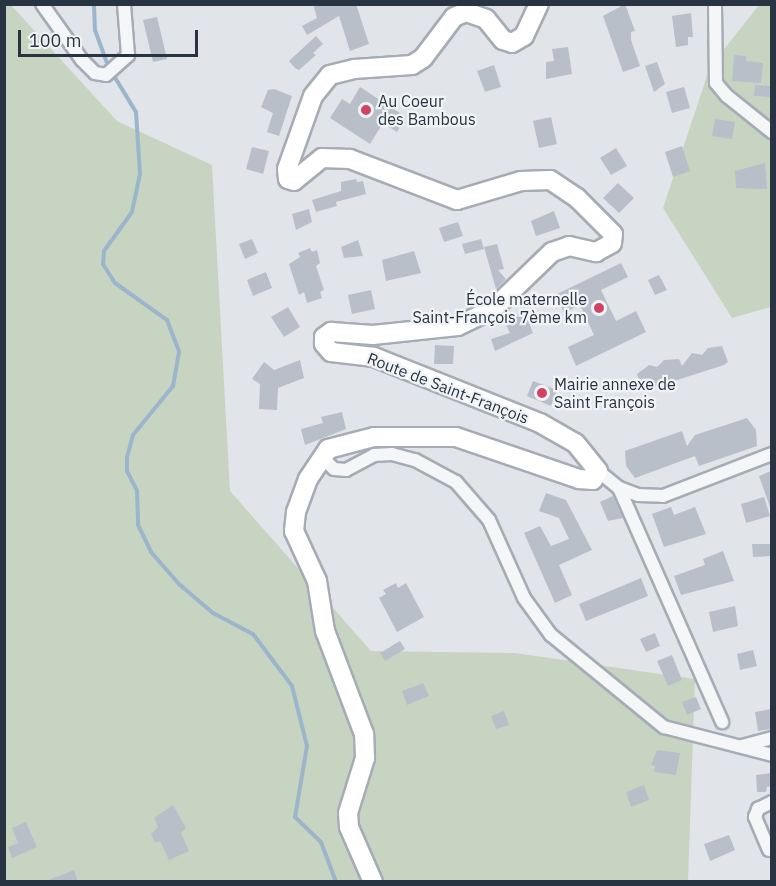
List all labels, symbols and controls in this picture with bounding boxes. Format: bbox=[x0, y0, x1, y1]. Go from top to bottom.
scale bar bbox=[21, 18, 201, 56]
text: 100 m bbox=[29, 29, 81, 52]
place label: Au Coeur des Bambous bbox=[378, 91, 476, 129]
marker: Au Coeur des Bambous bbox=[359, 103, 373, 117]
place label: École maternelle Saint-François 7ème km bbox=[413, 289, 587, 327]
marker: École maternelle Saint-François 7ème km bbox=[592, 301, 606, 315]
street label: Route de Saint-François bbox=[365, 348, 531, 428]
place label: Mairie annexe de Saint François bbox=[554, 374, 676, 412]
marker: Mairie annexe de Saint François bbox=[535, 386, 549, 400]

